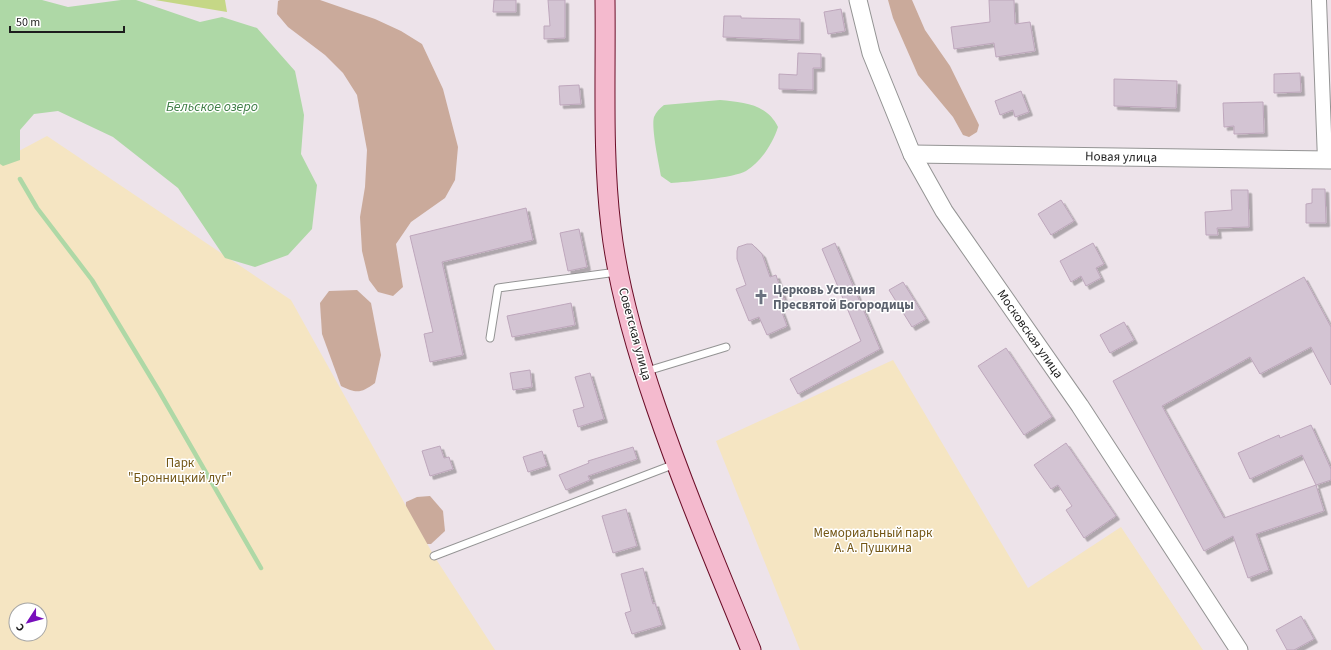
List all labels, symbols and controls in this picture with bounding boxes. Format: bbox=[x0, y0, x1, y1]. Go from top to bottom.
scale bar bbox=[10, 8, 124, 34]
text: 50 m bbox=[16, 14, 40, 31]
water label: Бельское озеро bbox=[166, 97, 258, 117]
street label: Новая улица bbox=[1085, 147, 1157, 167]
place label: Церковь Успения Пресвятой Богородицы bbox=[773, 281, 914, 314]
street label: Советская улица bbox=[614, 286, 656, 382]
street label: Московская улица bbox=[993, 286, 1067, 382]
church icon: Церковь Успения Пресвятой Богородицы bbox=[752, 288, 770, 306]
park label: Парк "Бронницкий луг" bbox=[128, 454, 232, 487]
park label: Мемориальный парк А. А. Пушкина bbox=[814, 524, 933, 557]
north arrow bbox=[8, 602, 48, 642]
text: С bbox=[12, 620, 28, 635]

